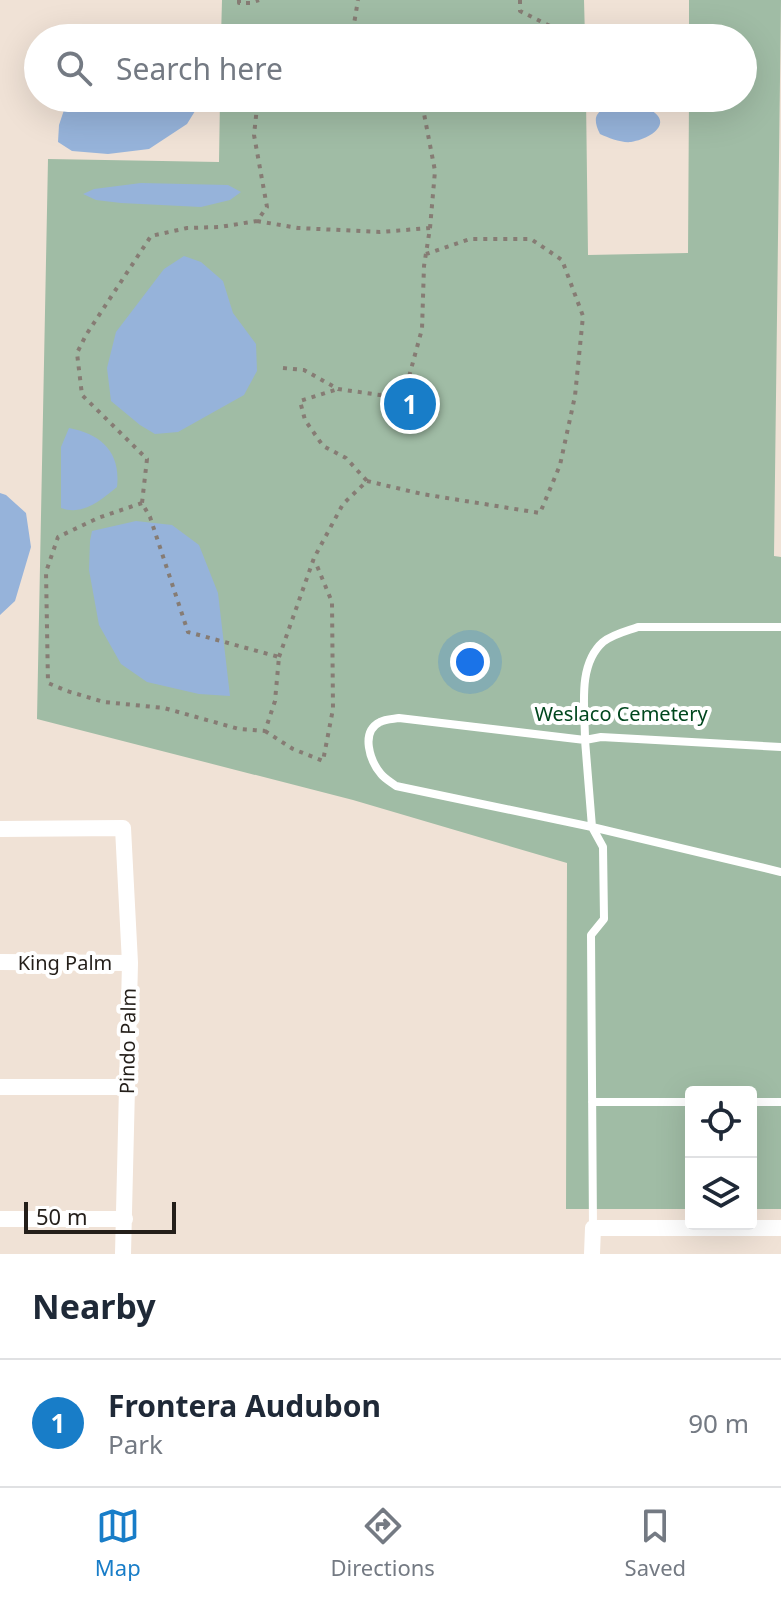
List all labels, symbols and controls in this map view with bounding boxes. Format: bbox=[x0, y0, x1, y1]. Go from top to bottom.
search box bbox=[24, 24, 757, 112]
icon: search bbox=[52, 46, 96, 90]
text: Search here bbox=[116, 48, 283, 89]
pin: 1 bbox=[384, 374, 436, 434]
your location bbox=[450, 642, 490, 682]
park label: Weslaco Cemetery bbox=[534, 700, 708, 727]
street label: King Palm bbox=[18, 949, 112, 976]
street label: Pindo Palm bbox=[113, 988, 142, 1094]
map controls bbox=[685, 1086, 757, 1230]
button: locate bbox=[685, 1086, 757, 1158]
button: layers bbox=[685, 1158, 757, 1230]
scale bar bbox=[24, 1198, 176, 1234]
text: 50 m bbox=[36, 1201, 87, 1231]
text: Nearby bbox=[32, 1283, 156, 1329]
text: Frontera Audubon bbox=[108, 1385, 381, 1426]
text: 1 bbox=[51, 1405, 65, 1441]
text: 90 m bbox=[688, 1405, 749, 1441]
text: Park bbox=[108, 1426, 163, 1462]
tab: Map bbox=[95, 1504, 141, 1582]
tab: Directions bbox=[330, 1504, 435, 1582]
tab: Saved bbox=[625, 1504, 686, 1582]

